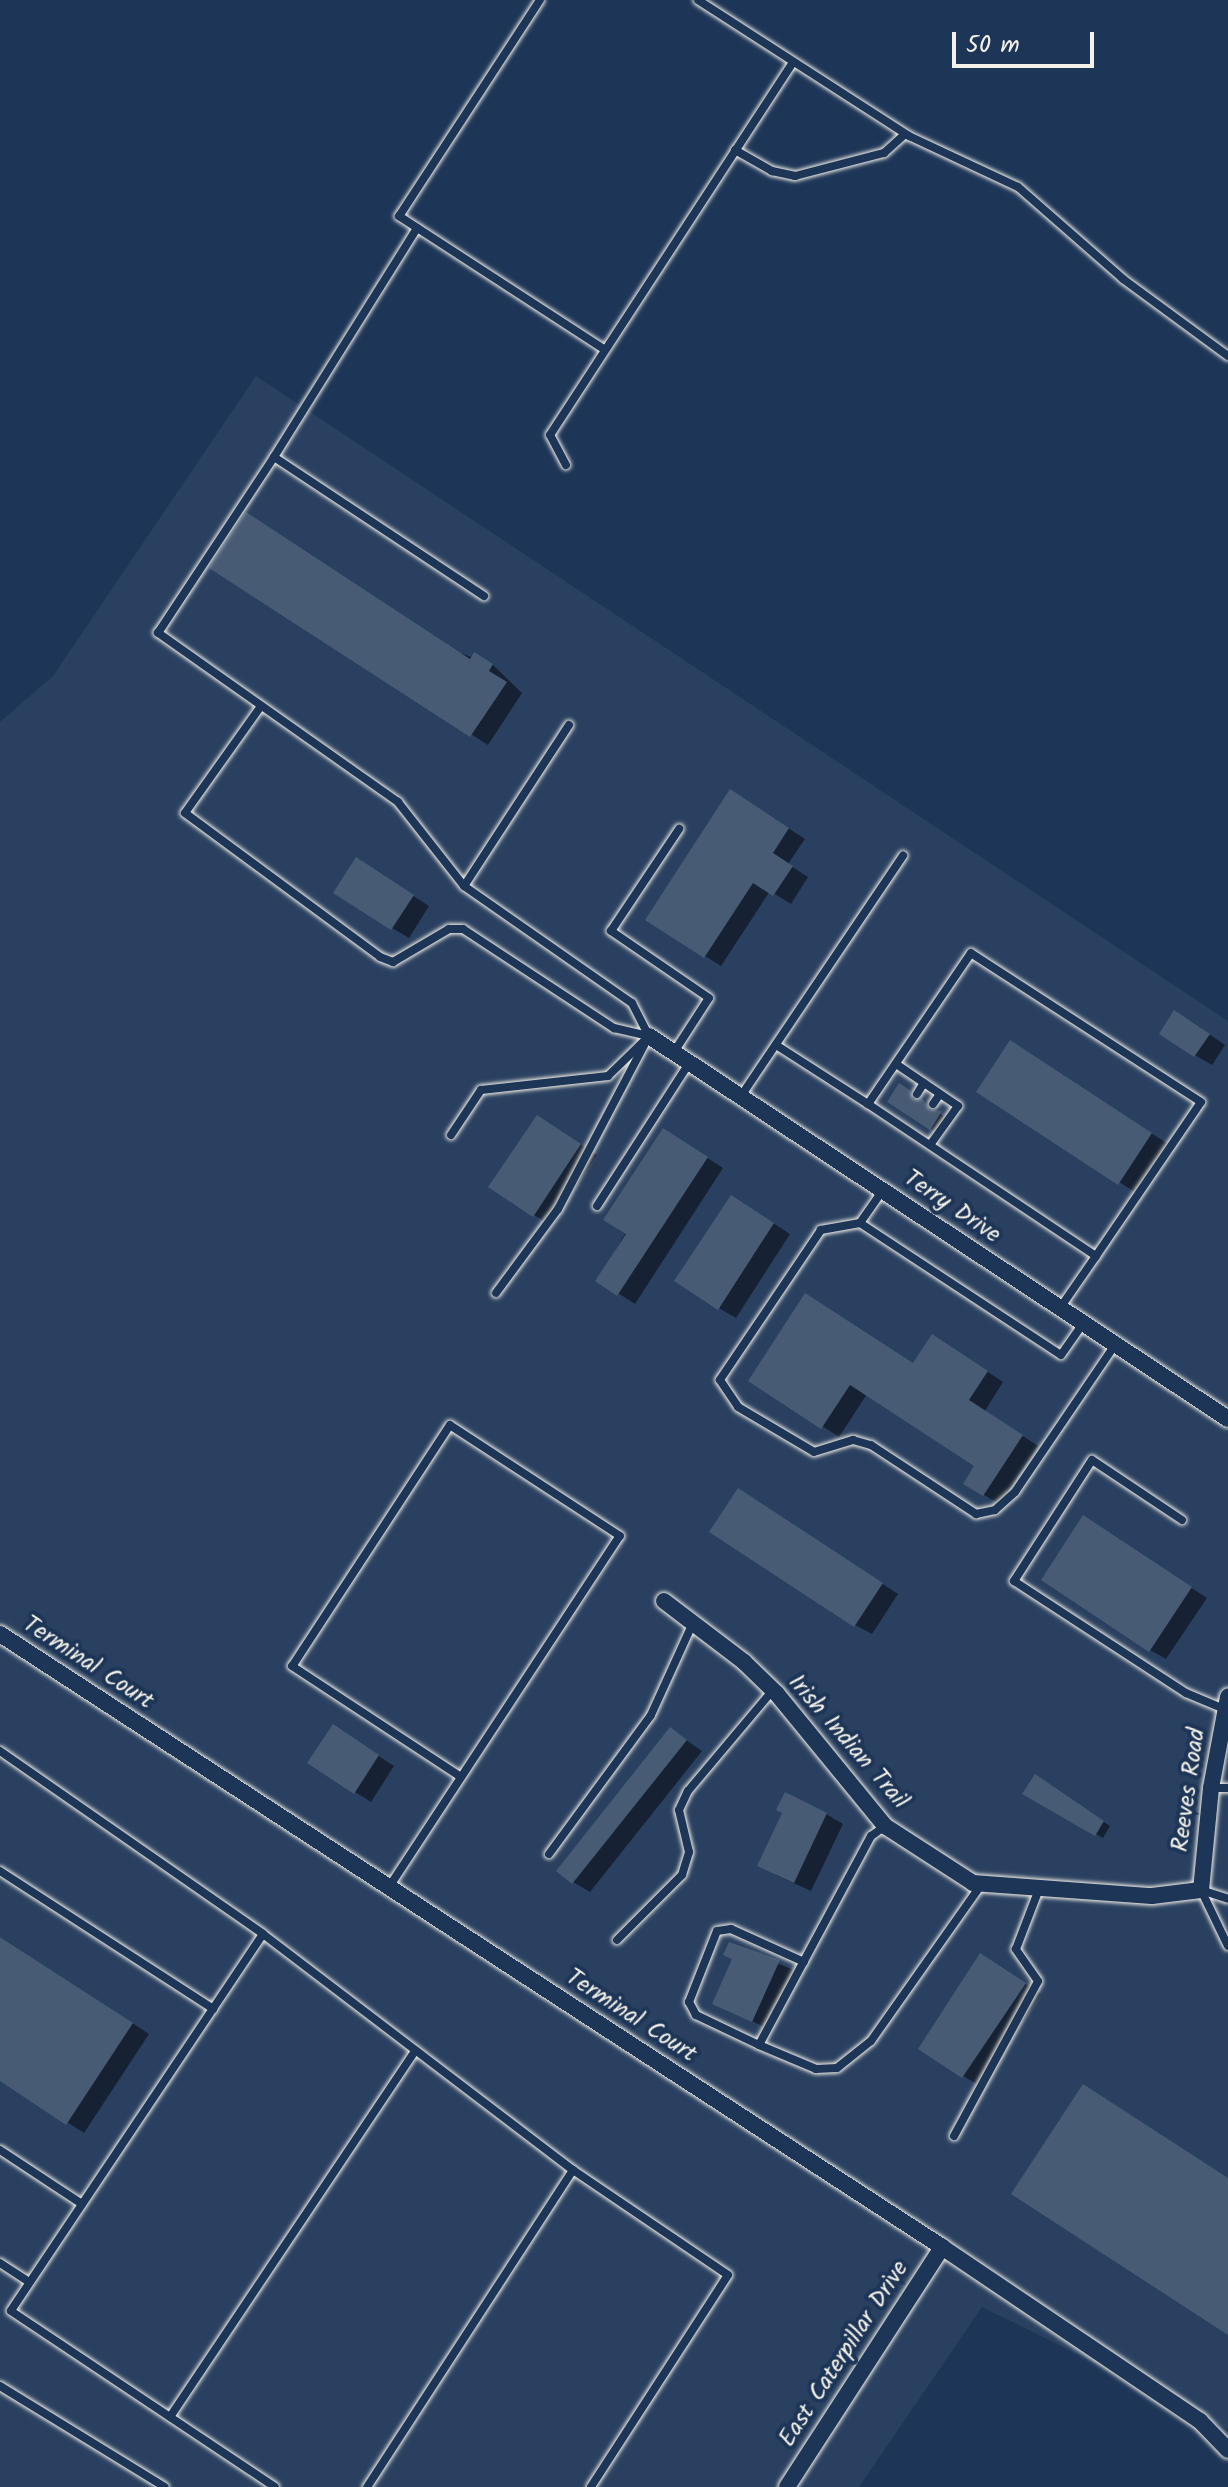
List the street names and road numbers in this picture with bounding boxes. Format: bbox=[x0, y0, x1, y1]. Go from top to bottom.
street label: Terry Drive bbox=[898, 1164, 1006, 1250]
street label: Terminal Court bbox=[17, 1610, 159, 1716]
street label: Irish Indian Trail bbox=[782, 1669, 914, 1815]
street label: Reeves Road bbox=[1166, 1726, 1212, 1854]
street label: Terminal Court bbox=[560, 1963, 702, 2069]
street label: East Caterpillar Drive bbox=[773, 2256, 915, 2452]

